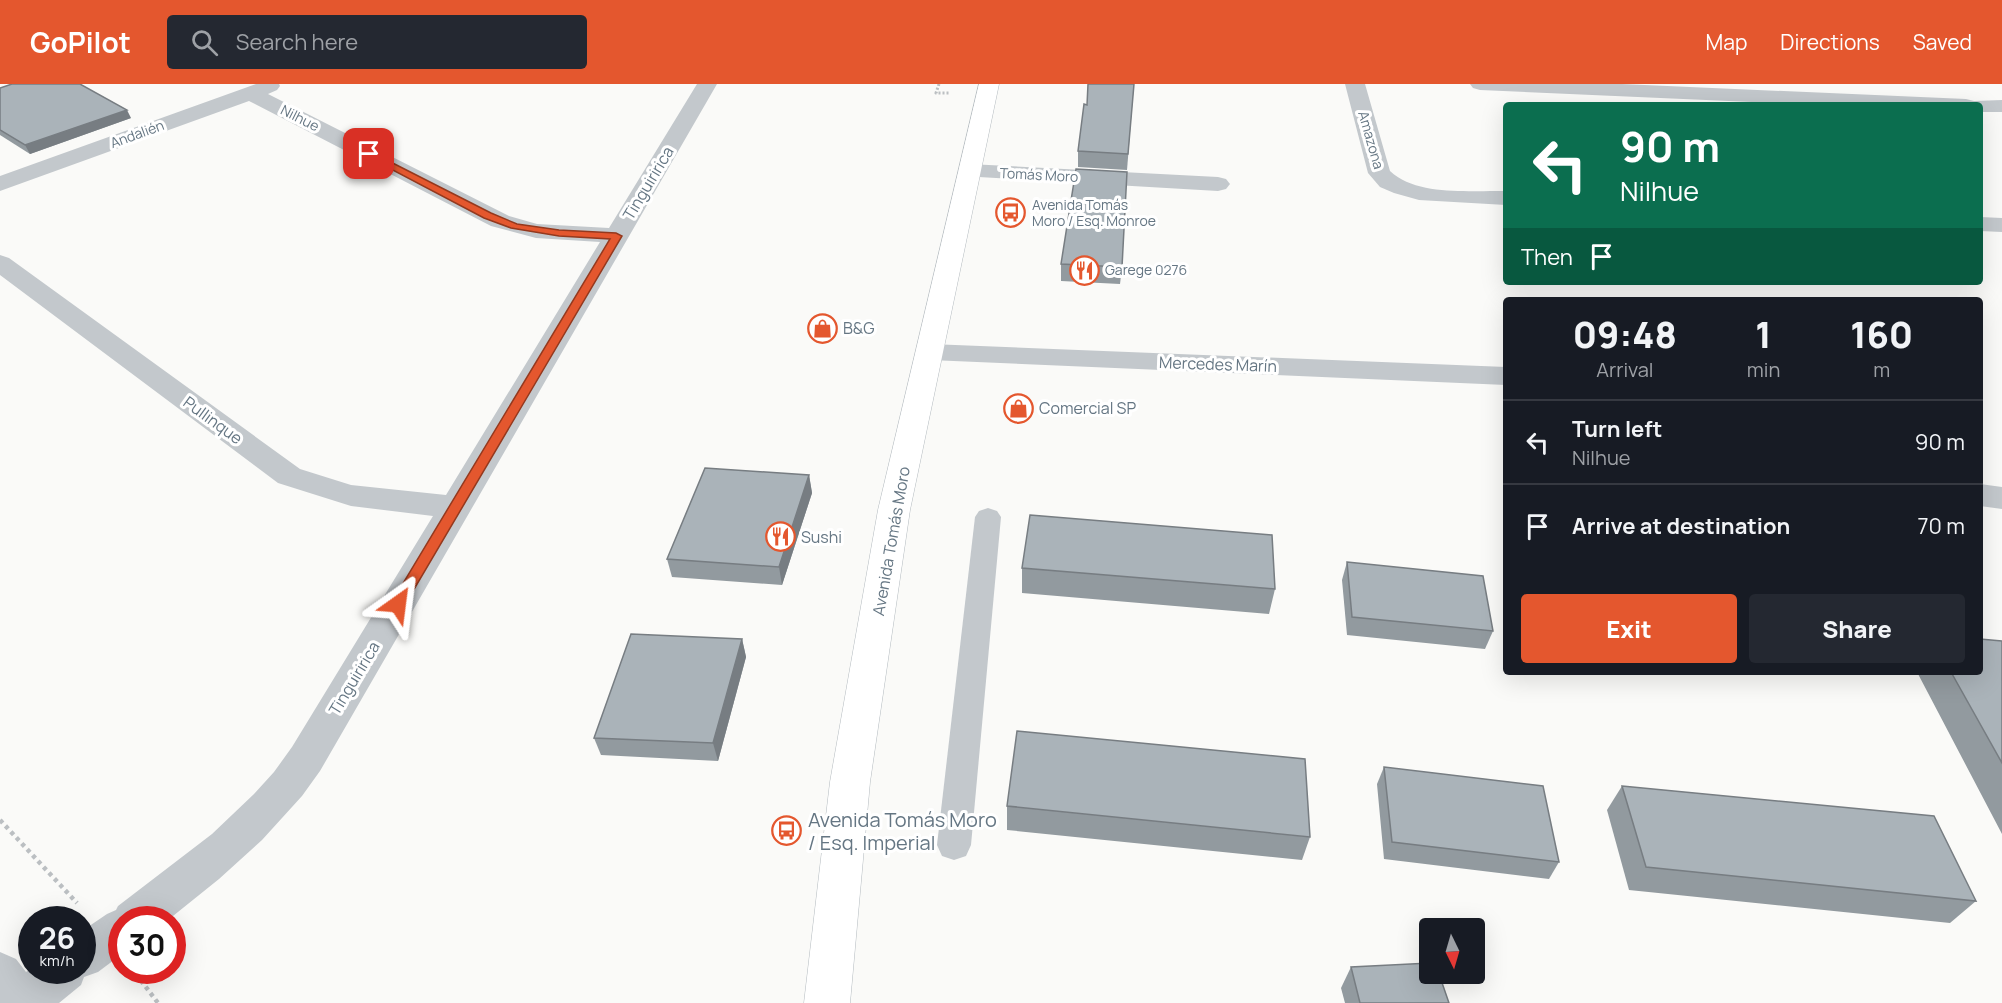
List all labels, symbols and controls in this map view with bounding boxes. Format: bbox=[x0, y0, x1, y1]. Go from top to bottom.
search box bbox=[167, 15, 587, 69]
text: GoPilot bbox=[30, 23, 131, 61]
icon: search bbox=[188, 26, 221, 59]
text: Search here bbox=[236, 27, 358, 57]
text: Map bbox=[1706, 28, 1747, 56]
text: Directions bbox=[1780, 28, 1880, 56]
text: Saved bbox=[1913, 28, 1972, 56]
street label: Nilhue bbox=[278, 100, 323, 135]
street label: Amazona bbox=[1354, 109, 1389, 171]
street label: Andalién bbox=[107, 115, 166, 152]
text: 90 m bbox=[1620, 117, 1720, 175]
icon: left bbox=[1521, 126, 1599, 204]
pin bbox=[343, 128, 394, 179]
icon: arrive bbox=[352, 137, 385, 170]
street label: Tinguiririca bbox=[617, 142, 679, 224]
street label: Tomás Moro bbox=[999, 163, 1079, 186]
text: Nilhue bbox=[1620, 172, 1699, 209]
place label: Avenida Tomás Moro / Esq. Monroe bbox=[1032, 195, 1156, 230]
bus stop icon: Avenida Tomás Moro / Esq. Monroe bbox=[995, 197, 1027, 229]
icon: arrive bbox=[1585, 240, 1618, 273]
text: Then bbox=[1521, 242, 1573, 272]
restaurant icon: Garege 0276 bbox=[1068, 254, 1100, 286]
place label: Garege 0276 bbox=[1105, 260, 1187, 279]
text: 09:48 bbox=[1573, 310, 1677, 359]
text: 1 bbox=[1755, 310, 1772, 359]
text: 160 bbox=[1850, 310, 1913, 359]
shop icon: B&G bbox=[806, 312, 838, 344]
place label: B&G bbox=[843, 317, 875, 339]
street label: Mercedes Marín bbox=[1159, 351, 1277, 377]
text: Arrival bbox=[1596, 356, 1653, 383]
text: min bbox=[1747, 356, 1780, 383]
text: m bbox=[1873, 356, 1890, 383]
street label: Pullinque bbox=[179, 391, 247, 449]
shop icon: Comercial SP bbox=[1002, 392, 1034, 424]
place label: Comercial SP bbox=[1039, 397, 1136, 419]
text: Turn left bbox=[1572, 414, 1662, 444]
icon: left bbox=[1521, 426, 1554, 459]
text: 90 m bbox=[1915, 427, 1965, 457]
text: Nilhue bbox=[1572, 444, 1630, 471]
street label: Avenida Tomás Moro bbox=[867, 465, 915, 617]
icon: arrive bbox=[1521, 510, 1554, 543]
text: Arrive at destination bbox=[1572, 511, 1790, 541]
text: 70 m bbox=[1917, 511, 1965, 541]
restaurant icon: Sushi bbox=[764, 521, 796, 553]
place label: Sushi bbox=[801, 526, 842, 548]
position arrow bbox=[366, 572, 430, 636]
button: Exit bbox=[1521, 594, 1737, 663]
button: Share bbox=[1749, 594, 1965, 663]
street label: Tinguiririca bbox=[323, 637, 385, 719]
place label: Avenida Tomás Moro / Esq. Imperial bbox=[808, 806, 997, 856]
bus stop icon: Avenida Tomás Moro / Esq. Imperial bbox=[771, 815, 803, 847]
speed limit sign: 30 bbox=[108, 906, 186, 984]
text: 26 bbox=[39, 917, 75, 958]
north arrow bbox=[1419, 918, 1485, 984]
map controls bbox=[1419, 918, 1485, 984]
text: km/h bbox=[40, 950, 74, 971]

